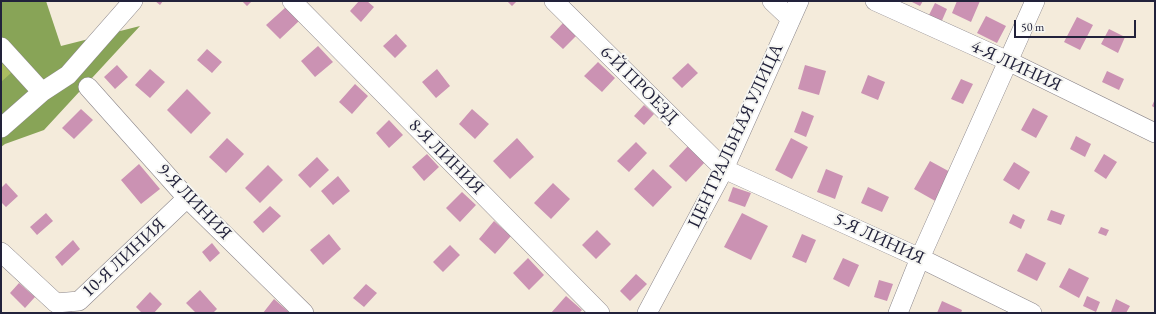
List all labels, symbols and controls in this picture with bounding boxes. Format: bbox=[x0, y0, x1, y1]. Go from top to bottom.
scale bar bbox=[1016, 12, 1138, 38]
text: 50 m bbox=[1021, 19, 1044, 35]
street label: 4-Я ЛИНИЯ bbox=[967, 36, 1065, 96]
street label: ЦЕНТРАЛЬНАЯ УЛИЦА bbox=[684, 40, 788, 232]
street label: 6-Й ПРОЕЗД bbox=[595, 41, 683, 129]
street label: 8-Я ЛИНИЯ bbox=[404, 115, 488, 199]
street label: 9-Я ЛИНИЯ bbox=[152, 159, 236, 245]
street label: 5-Я ЛИНИЯ bbox=[830, 209, 928, 269]
street label: 10-Я ЛИНИЯ bbox=[78, 214, 170, 302]

